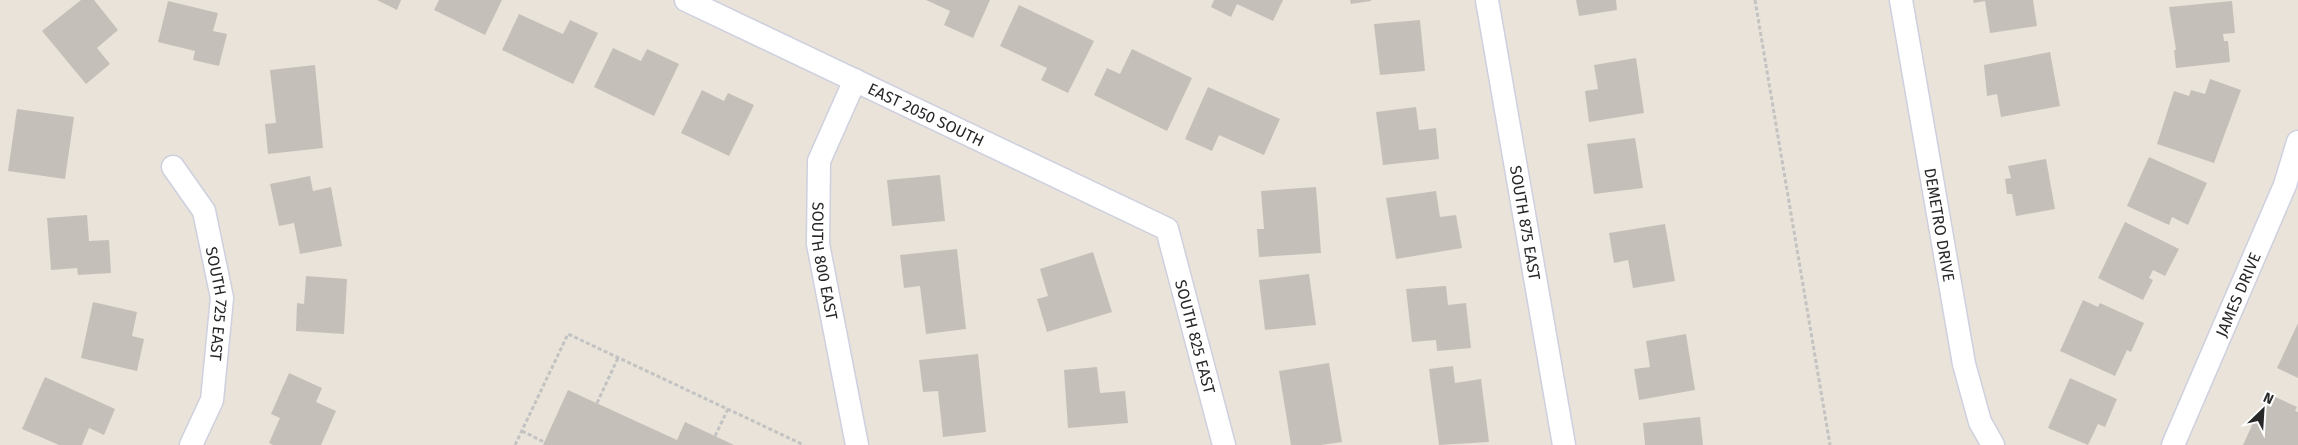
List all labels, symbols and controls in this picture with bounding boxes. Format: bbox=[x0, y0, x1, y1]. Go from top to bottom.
street label: EAST 2050 SOUTH bbox=[865, 79, 987, 150]
street label: SOUTH 875 EAST bbox=[1506, 164, 1545, 282]
street label: DEMETRO DRIVE bbox=[1921, 166, 1959, 283]
street label: SOUTH 800 EAST bbox=[808, 202, 842, 322]
street label: SOUTH 725 EAST bbox=[202, 245, 232, 362]
street label: JAMES DRIVE bbox=[2211, 249, 2264, 340]
street label: SOUTH 825 EAST bbox=[1171, 278, 1220, 396]
north arrow bbox=[2238, 385, 2288, 435]
text: N bbox=[2260, 389, 2276, 408]

